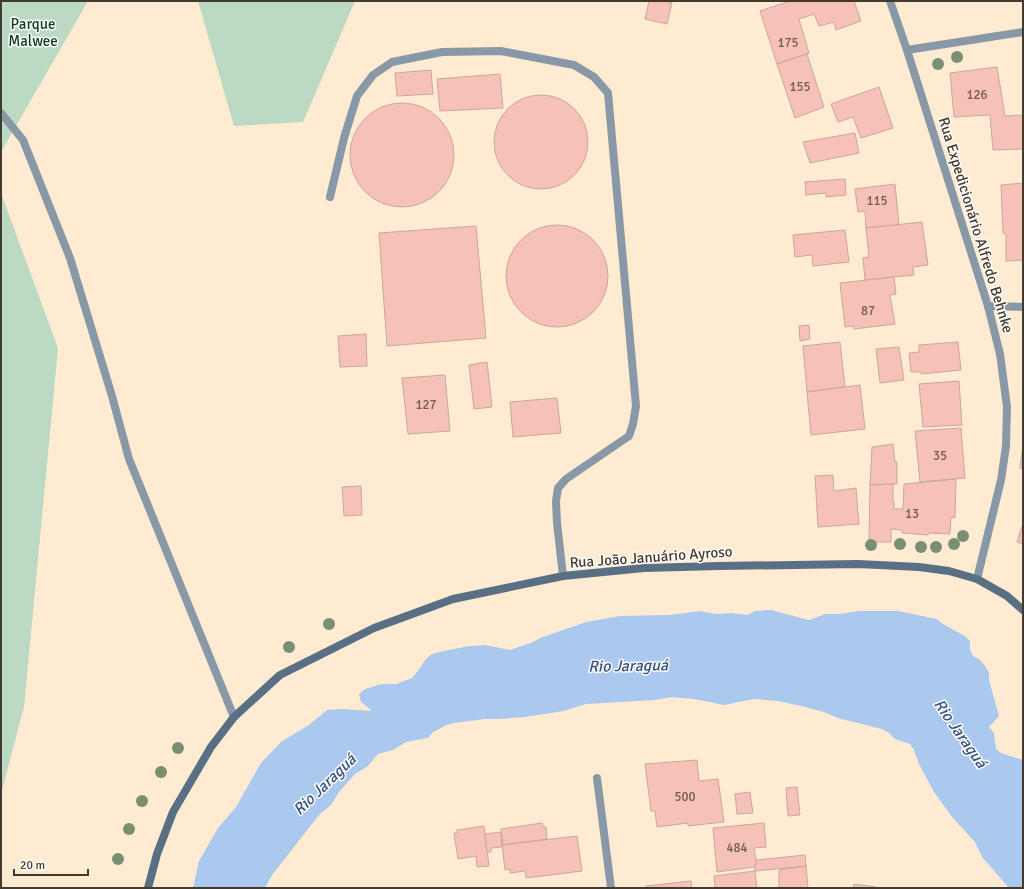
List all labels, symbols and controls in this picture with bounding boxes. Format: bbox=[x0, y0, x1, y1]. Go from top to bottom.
park label: Parque Malwee bbox=[8, 15, 58, 50]
house number: 175 bbox=[777, 35, 799, 51]
house number: 155 bbox=[789, 79, 811, 95]
house number: 126 bbox=[966, 87, 988, 103]
street label: Rua Expedicionário Alfredo Behnke bbox=[935, 115, 1017, 335]
house number: 115 bbox=[866, 193, 888, 209]
house number: 87 bbox=[861, 303, 875, 319]
house number: 127 bbox=[415, 397, 437, 413]
house number: 35 bbox=[933, 448, 947, 464]
house number: 13 bbox=[905, 506, 919, 522]
street label: Rua João Januário Ayroso bbox=[569, 542, 733, 572]
water label: Rio Jaraguá bbox=[588, 655, 669, 677]
water label: Rio Jaraguá bbox=[929, 695, 992, 773]
water label: Rio Jaraguá bbox=[289, 749, 361, 820]
house number: 500 bbox=[674, 789, 696, 805]
house number: 484 bbox=[726, 840, 748, 856]
scale bar bbox=[14, 851, 88, 877]
text: 20 m bbox=[20, 858, 45, 873]

